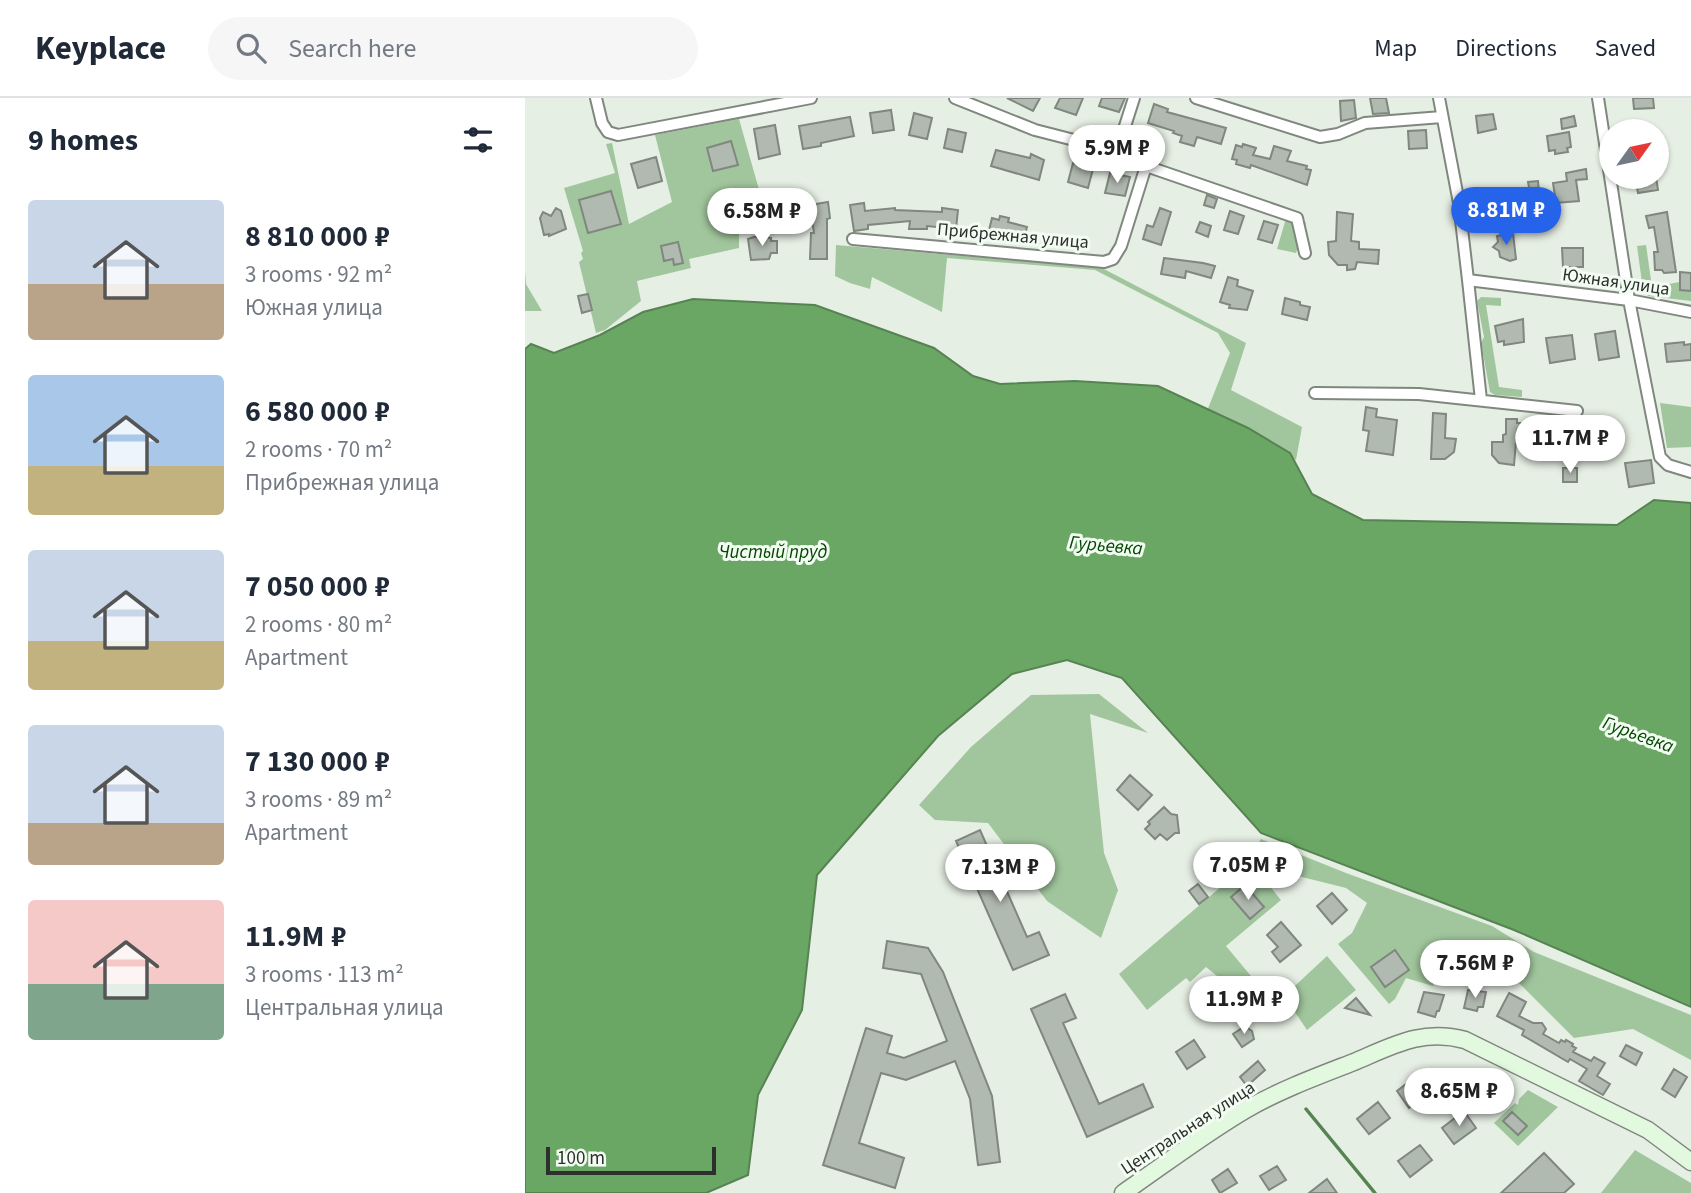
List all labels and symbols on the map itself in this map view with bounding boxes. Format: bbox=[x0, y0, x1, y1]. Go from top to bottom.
north arrow bbox=[1599, 119, 1669, 189]
pin: 5.9M ₽ bbox=[1060, 126, 1174, 185]
pin: 6.58M ₽ bbox=[697, 188, 827, 248]
pin: 8.81M ₽ bbox=[1441, 188, 1571, 247]
street label: Прибрежная улица bbox=[936, 217, 1090, 255]
street label: Южная улица bbox=[1561, 262, 1671, 302]
pin: 11.7M ₽ bbox=[1505, 416, 1635, 475]
water label: Гурьевка bbox=[1068, 529, 1144, 563]
water label: Чистый пруд bbox=[719, 539, 828, 566]
water label: Гурьевка bbox=[1599, 710, 1677, 760]
pin: 7.05M ₽ bbox=[1183, 842, 1313, 902]
pin: 7.13M ₽ bbox=[935, 844, 1065, 904]
pin: 7.56M ₽ bbox=[1410, 940, 1540, 1000]
pin: 11.9M ₽ bbox=[1179, 976, 1309, 1036]
pin: 8.65M ₽ bbox=[1394, 1068, 1524, 1128]
street label: Центральная улица bbox=[1116, 1075, 1260, 1181]
scale bar bbox=[546, 1144, 716, 1176]

